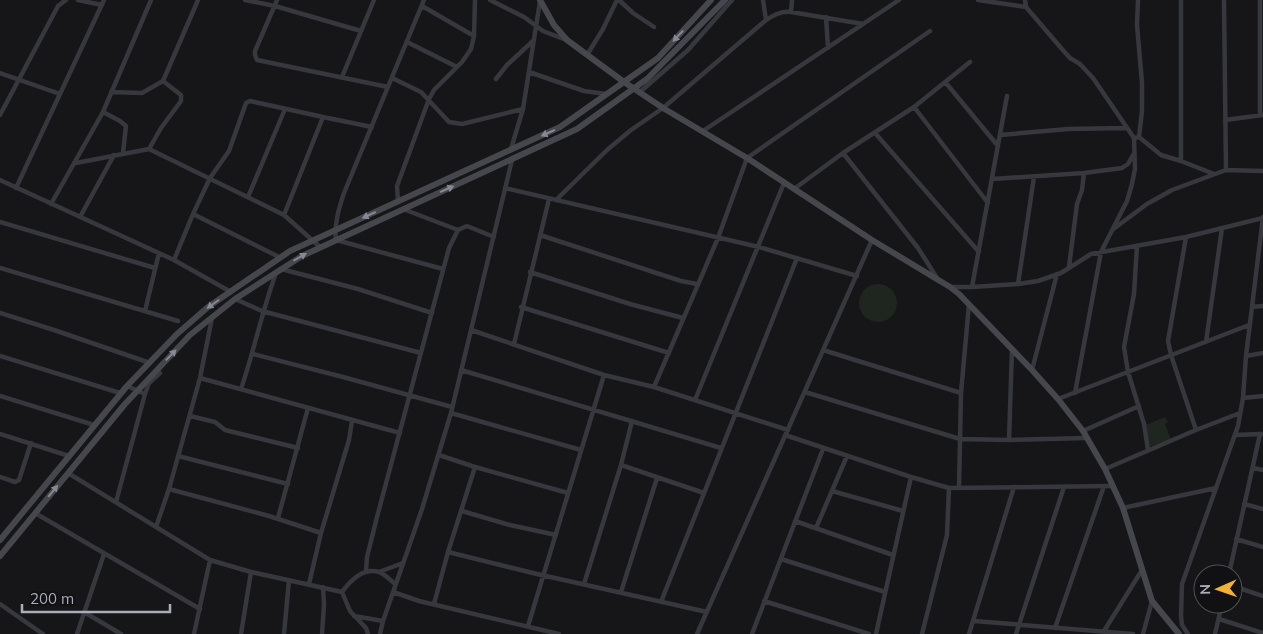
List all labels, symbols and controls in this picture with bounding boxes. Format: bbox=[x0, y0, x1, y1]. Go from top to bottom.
one-way arrow bbox=[672, 29, 684, 41]
one-way arrow bbox=[541, 129, 555, 137]
one-way arrow bbox=[440, 184, 454, 192]
one-way arrow bbox=[362, 211, 376, 219]
one-way arrow bbox=[293, 253, 307, 262]
one-way arrow bbox=[206, 299, 220, 309]
one-way arrow bbox=[165, 349, 177, 361]
one-way arrow bbox=[48, 485, 59, 498]
north arrow bbox=[1193, 564, 1243, 614]
scale bar bbox=[22, 582, 170, 614]
text: N bbox=[1196, 584, 1214, 595]
text: 200 m bbox=[30, 589, 74, 608]

